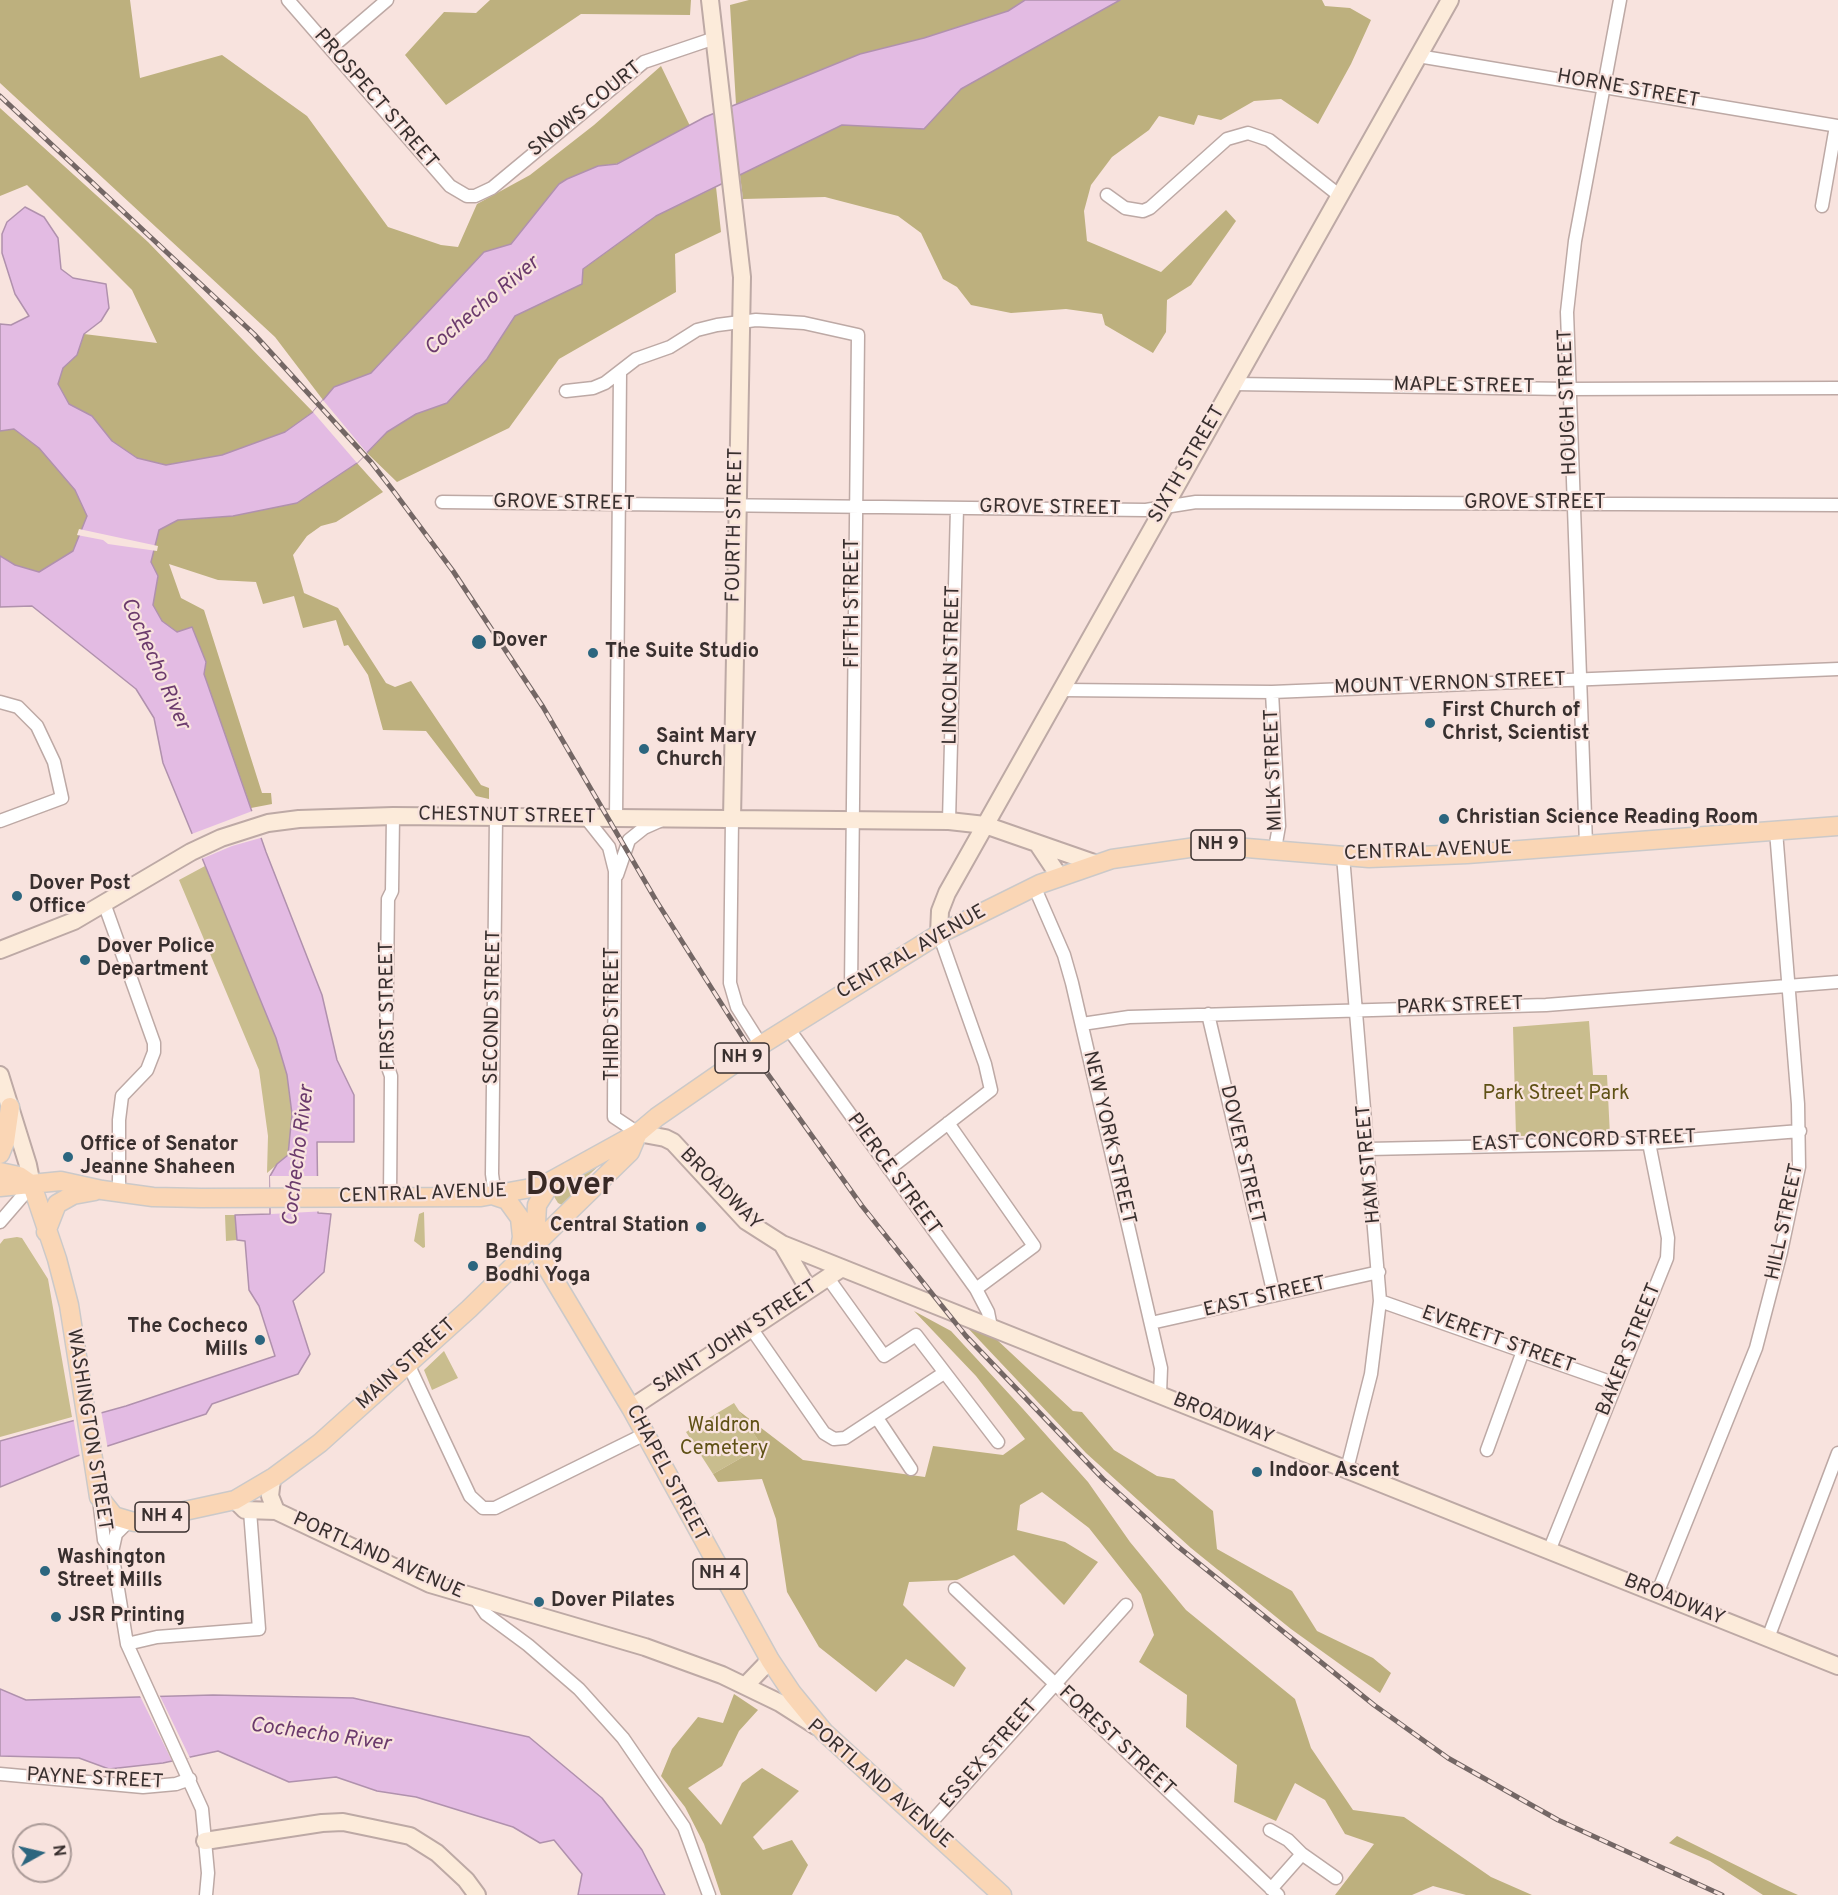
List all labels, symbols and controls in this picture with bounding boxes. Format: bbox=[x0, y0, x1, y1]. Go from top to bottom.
street label: PROSPECT STREET bbox=[308, 25, 442, 175]
street label: SNOWS COURT bbox=[525, 57, 647, 163]
street label: HORNE STREET bbox=[1555, 66, 1701, 114]
water label: Cochecho River bbox=[421, 252, 545, 362]
street label: HOUGH STREET bbox=[1554, 328, 1584, 476]
street label: MAPLE STREET bbox=[1393, 374, 1535, 400]
street label: SIXTH STREET bbox=[1145, 402, 1231, 528]
street label: FOURTH STREET bbox=[723, 447, 749, 603]
street label: GROVE STREET bbox=[493, 491, 635, 517]
street label: GROVE STREET bbox=[1464, 492, 1606, 516]
street label: GROVE STREET bbox=[979, 496, 1121, 522]
street label: FIFTH STREET bbox=[842, 538, 866, 668]
street label: LINCOLN STREET bbox=[940, 585, 966, 745]
water label: Cochecho River bbox=[114, 594, 194, 734]
place label: Dover bbox=[492, 630, 547, 654]
marker: Dover bbox=[470, 633, 488, 651]
place label: The Suite Studio bbox=[605, 641, 759, 665]
marker: The Suite Studio bbox=[586, 646, 600, 660]
street label: MOUNT VERNON STREET bbox=[1334, 669, 1566, 701]
place label: First Church of Christ, Scientist bbox=[1442, 700, 1589, 747]
street label: MILK STREET bbox=[1261, 708, 1289, 832]
marker: First Church of Christ, Scientist bbox=[1423, 716, 1437, 730]
place label: Saint Mary Church bbox=[656, 726, 757, 773]
marker: Saint Mary Church bbox=[637, 742, 651, 756]
street label: CHESTNUT STREET bbox=[418, 803, 596, 831]
place label: Christian Science Reading Room bbox=[1456, 807, 1758, 831]
marker: Christian Science Reading Room bbox=[1437, 812, 1451, 826]
road number: NH 9 bbox=[1191, 830, 1245, 860]
street label: CENTRAL AVENUE bbox=[1343, 837, 1513, 867]
place label: Dover Post Office bbox=[29, 873, 130, 920]
marker: Dover Post Office bbox=[10, 889, 24, 903]
street label: CENTRAL AVENUE bbox=[833, 901, 991, 1005]
street label: SECOND STREET bbox=[481, 929, 507, 1085]
place label: Dover Police Department bbox=[97, 936, 215, 983]
street label: FIRST STREET bbox=[376, 941, 402, 1071]
street label: THIRD STREET bbox=[602, 947, 626, 1081]
marker: Dover Police Department bbox=[78, 953, 92, 967]
street label: PARK STREET bbox=[1396, 993, 1524, 1021]
road number: NH 9 bbox=[715, 1043, 769, 1073]
street label: NEW YORK STREET bbox=[1076, 1049, 1140, 1227]
street label: DOVER STREET bbox=[1213, 1083, 1269, 1227]
park label: Park Street Park bbox=[1482, 1083, 1630, 1107]
water label: Cochecho River bbox=[279, 1084, 321, 1228]
street label: HAM STREET bbox=[1353, 1103, 1387, 1225]
street label: PIERCE STREET bbox=[841, 1109, 945, 1241]
street label: EAST CONCORD STREET bbox=[1471, 1126, 1697, 1158]
place label: Office of Senator Jeanne Shaheen bbox=[80, 1134, 238, 1181]
street label: BROADWAY bbox=[674, 1144, 766, 1236]
marker: Office of Senator Jeanne Shaheen bbox=[61, 1150, 75, 1164]
street label: HILL STREET bbox=[1762, 1162, 1810, 1282]
district label: Dover bbox=[526, 1169, 614, 1207]
street label: CENTRAL AVENUE bbox=[338, 1180, 508, 1210]
place label: Central Station bbox=[550, 1215, 689, 1239]
marker: Central Station bbox=[694, 1220, 708, 1234]
place label: Bending Bodhi Yoga bbox=[485, 1242, 590, 1289]
marker: Bending Bodhi Yoga bbox=[466, 1259, 480, 1273]
street label: EAST STREET bbox=[1201, 1272, 1329, 1324]
street label: SAINT JOHN STREET bbox=[649, 1276, 823, 1400]
street label: BAKER STREET bbox=[1593, 1280, 1667, 1420]
street label: EVERETT STREET bbox=[1418, 1302, 1578, 1380]
street label: MAIN STREET bbox=[352, 1314, 462, 1416]
place label: The Cocheco Mills bbox=[127, 1316, 248, 1363]
street label: WASHINGTON STREET bbox=[60, 1327, 116, 1533]
marker: The Cocheco Mills bbox=[253, 1333, 267, 1347]
street label: BROADWAY bbox=[1169, 1389, 1277, 1451]
street label: CHAPEL STREET bbox=[620, 1401, 712, 1547]
park label: Waldron Cemetery bbox=[680, 1415, 768, 1462]
place label: Indoor Ascent bbox=[1269, 1460, 1399, 1484]
marker: Indoor Ascent bbox=[1250, 1465, 1264, 1479]
road number: NH 4 bbox=[135, 1502, 189, 1532]
street label: PORTLAND AVENUE bbox=[289, 1508, 467, 1606]
place label: Washington Street Mills bbox=[57, 1547, 166, 1594]
road number: NH 4 bbox=[693, 1559, 747, 1589]
marker: Washington Street Mills bbox=[38, 1564, 52, 1578]
street label: BROADWAY bbox=[1620, 1570, 1728, 1632]
place label: Dover Pilates bbox=[551, 1590, 675, 1614]
marker: Dover Pilates bbox=[532, 1595, 546, 1609]
place label: JSR Printing bbox=[68, 1605, 185, 1629]
marker: JSR Printing bbox=[49, 1610, 63, 1624]
street label: FOREST STREET bbox=[1053, 1682, 1179, 1802]
street label: ESSEX STREET bbox=[936, 1696, 1044, 1814]
water label: Cochecho River bbox=[248, 1714, 392, 1758]
street label: PORTLAND AVENUE bbox=[801, 1715, 957, 1855]
street label: PAYNE STREET bbox=[26, 1764, 164, 1796]
north arrow bbox=[12, 1823, 72, 1883]
text: N bbox=[47, 1844, 69, 1858]

